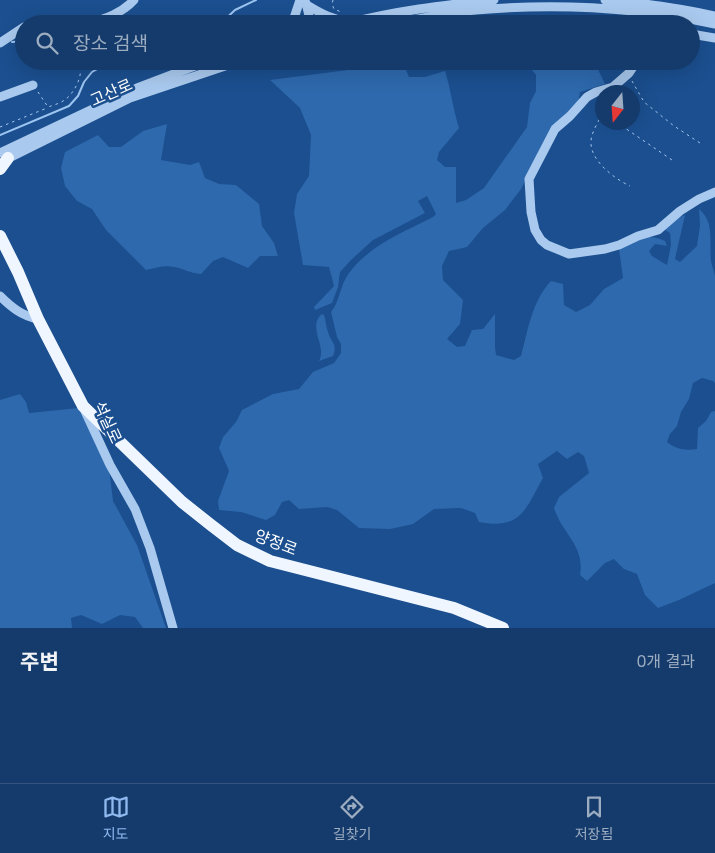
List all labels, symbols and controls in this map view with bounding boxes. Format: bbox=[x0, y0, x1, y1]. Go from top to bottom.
search box bbox=[15, 15, 700, 70]
icon: search bbox=[33, 29, 61, 57]
text: 장소 검색 bbox=[73, 30, 148, 57]
street label: 고산로 bbox=[86, 73, 136, 112]
north arrow bbox=[595, 85, 640, 130]
street label: 석실로 bbox=[88, 397, 127, 447]
street label: 양정로 bbox=[251, 524, 301, 561]
text: 주변 bbox=[20, 647, 59, 676]
text: 0개 결과 bbox=[637, 650, 695, 673]
tab: 지도 bbox=[102, 793, 130, 845]
tab: 길찾기 bbox=[333, 793, 371, 845]
tab: 저장됨 bbox=[575, 793, 613, 845]

